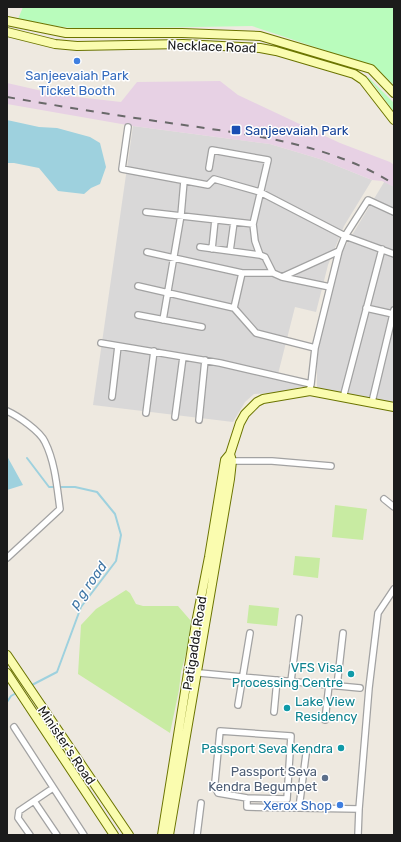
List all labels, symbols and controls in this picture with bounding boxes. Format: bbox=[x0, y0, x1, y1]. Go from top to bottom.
street label: Necklace Road bbox=[167, 37, 257, 56]
marker: Sanjeevaiah Park Ticket Booth bbox=[72, 56, 82, 66]
place label: Sanjeevaiah Park Ticket Booth bbox=[25, 68, 129, 98]
place label: Sanjeevaiah Park bbox=[245, 123, 349, 138]
marker: Sanjeevaiah Park bbox=[230, 124, 242, 136]
water label: p g road bbox=[66, 558, 111, 613]
street label: Patigadda Road bbox=[180, 595, 210, 691]
place label: VFS Visa Processing Centre bbox=[232, 660, 343, 691]
marker: VFS Visa Processing Centre bbox=[346, 669, 356, 679]
place label: Lake View Residency bbox=[295, 694, 358, 724]
street label: Minister's Road bbox=[35, 703, 98, 787]
marker: Lake View Residency bbox=[282, 703, 292, 713]
place label: Passport Seva Kendra bbox=[201, 741, 333, 756]
marker: Passport Seva Kendra bbox=[336, 743, 346, 753]
place label: Passport Seva Kendra Begumpet bbox=[208, 764, 317, 795]
marker: Passport Seva Kendra Begumpet bbox=[320, 773, 330, 783]
place label: Xerox Shop bbox=[263, 798, 332, 813]
marker: Xerox Shop bbox=[335, 800, 345, 810]

